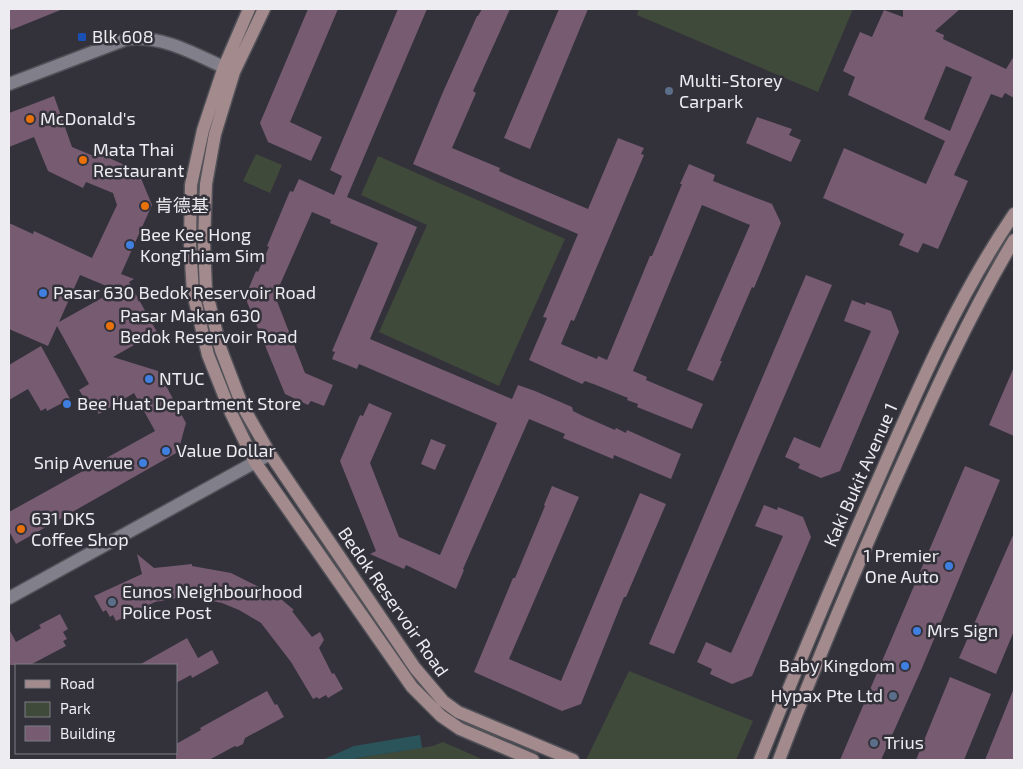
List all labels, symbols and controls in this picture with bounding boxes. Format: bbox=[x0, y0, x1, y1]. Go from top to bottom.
place label: Blk 608 bbox=[92, 25, 154, 47]
marker: Blk 608 bbox=[76, 31, 88, 43]
place label: Multi-Storey Carpark bbox=[679, 69, 783, 112]
marker: Multi-Storey Carpark bbox=[663, 85, 675, 97]
place label: McDonald's bbox=[40, 107, 136, 129]
marker: McDonald's bbox=[24, 113, 36, 125]
place label: Mata Thai Restaurant bbox=[93, 138, 184, 181]
marker: Mata Thai Restaurant bbox=[77, 154, 89, 166]
place label: 肯德基 bbox=[155, 194, 209, 216]
marker: 肯德基 bbox=[139, 200, 151, 212]
place label: Bee Kee Hong KongThiam Sim bbox=[140, 223, 265, 266]
marker: Bee Kee Hong KongThiam Sim bbox=[124, 239, 136, 251]
place label: Pasar 630 Bedok Reservoir Road bbox=[53, 281, 316, 303]
marker: Pasar 630 Bedok Reservoir Road bbox=[37, 287, 49, 299]
place label: Pasar Makan 630 Bedok Reservoir Road bbox=[120, 304, 298, 347]
marker: Pasar Makan 630 Bedok Reservoir Road bbox=[104, 320, 116, 332]
place label: NTUC bbox=[159, 367, 204, 389]
marker: NTUC bbox=[143, 373, 155, 385]
place label: Bee Huat Department Store bbox=[77, 392, 301, 414]
marker: Bee Huat Department Store bbox=[61, 398, 73, 410]
street label: Kaki Bukit Avenue 1 bbox=[818, 399, 902, 550]
place label: Value Dollar bbox=[176, 439, 276, 461]
marker: Value Dollar bbox=[160, 445, 172, 457]
place label: Snip Avenue bbox=[34, 451, 133, 473]
marker: Snip Avenue bbox=[137, 457, 149, 469]
place label: 631 DKS Coffee Shop bbox=[31, 507, 129, 550]
street label: Bedok Reservoir Road bbox=[334, 522, 454, 680]
marker: 631 DKS Coffee Shop bbox=[15, 523, 27, 535]
place label: 1 Premier One Auto bbox=[863, 544, 939, 587]
marker: 1 Premier One Auto bbox=[943, 560, 955, 572]
place label: Eunos Neighbourhood Police Post bbox=[122, 580, 303, 623]
marker: Eunos Neighbourhood Police Post bbox=[106, 596, 118, 608]
place label: Mrs Sign bbox=[927, 619, 998, 641]
marker: Mrs Sign bbox=[911, 625, 923, 637]
place label: Baby Kingdom bbox=[779, 654, 895, 676]
marker: Baby Kingdom bbox=[899, 660, 911, 672]
legend bbox=[15, 664, 178, 754]
text: Road bbox=[60, 674, 95, 692]
place label: Hypax Pte Ltd bbox=[771, 684, 883, 706]
marker: Hypax Pte Ltd bbox=[887, 690, 899, 702]
text: Park bbox=[60, 699, 91, 717]
text: Building bbox=[60, 724, 116, 742]
place label: Trius bbox=[884, 731, 924, 753]
marker: Trius bbox=[868, 737, 880, 749]

